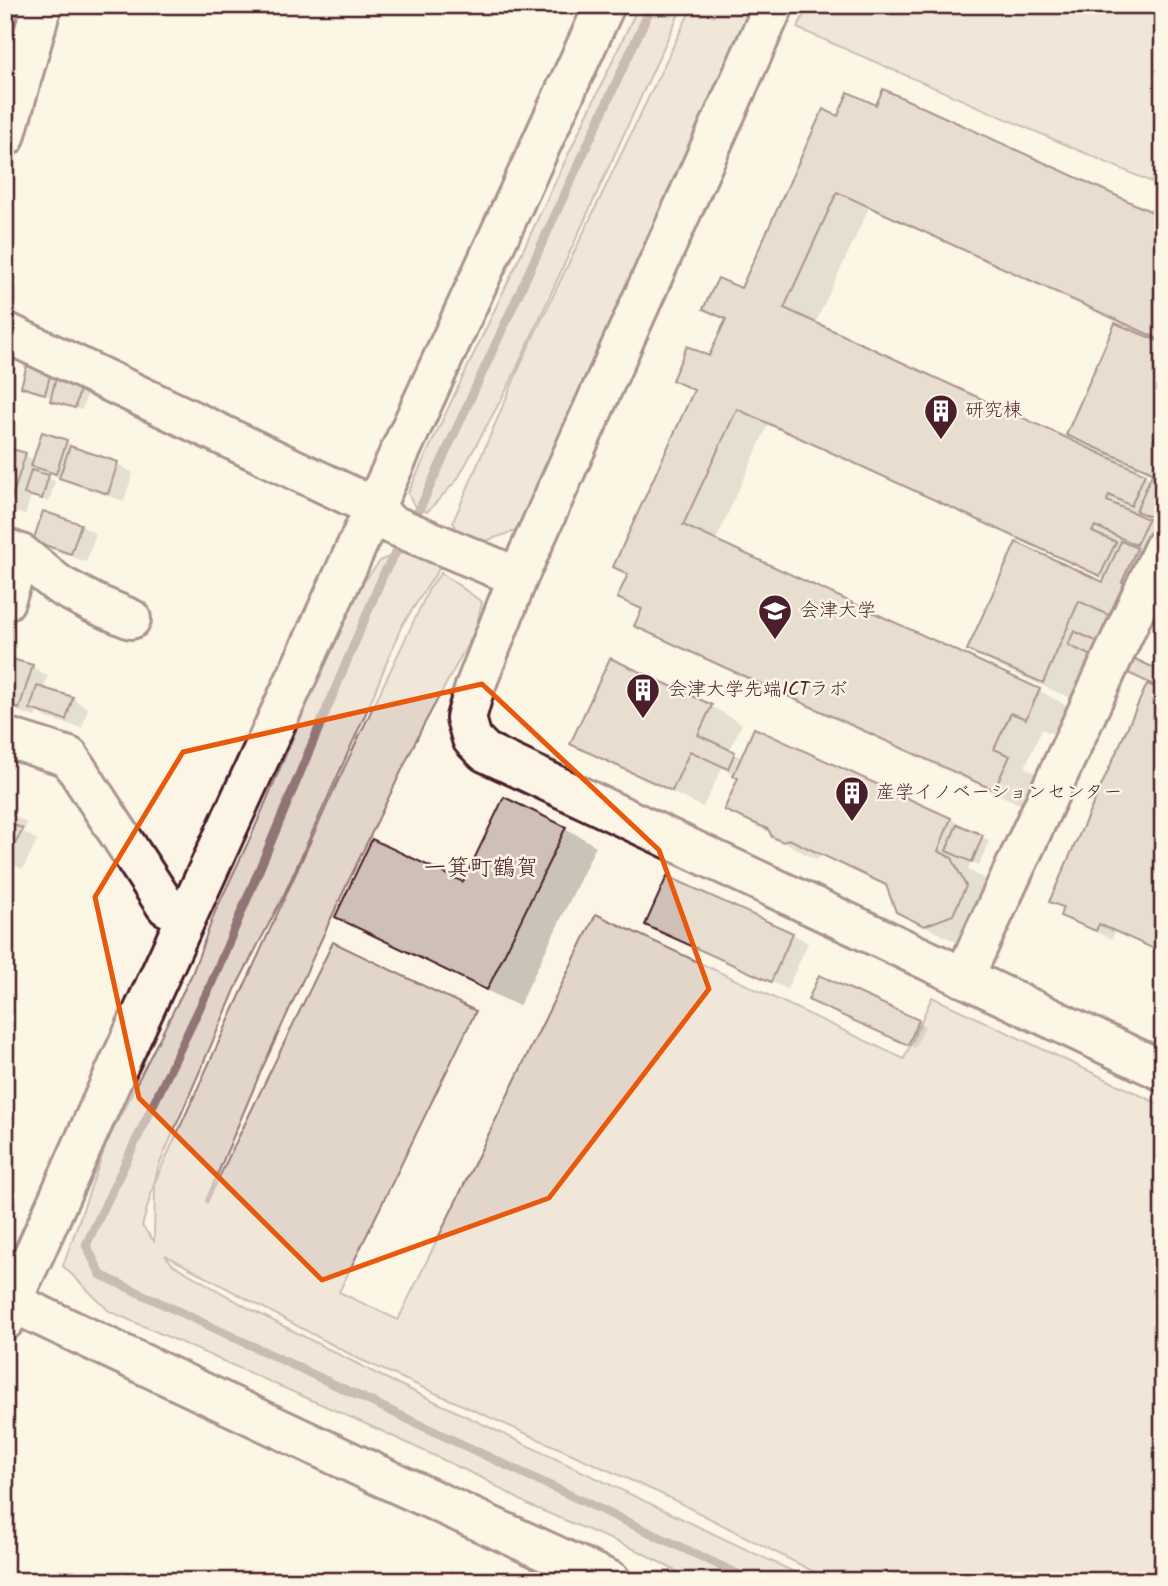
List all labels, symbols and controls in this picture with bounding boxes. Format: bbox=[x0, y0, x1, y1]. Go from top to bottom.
building icon: 研究棟 bbox=[922, 392, 960, 441]
place label: 研究棟 bbox=[965, 396, 1022, 426]
school or university icon: 会津大学 bbox=[756, 592, 794, 641]
place label: 会津大学 bbox=[800, 596, 876, 626]
building icon: 会津大学先端ICTラボ bbox=[624, 671, 662, 720]
place label: 会津大学先端ICTラボ bbox=[668, 675, 847, 705]
building icon: 産学イノベーションセンター bbox=[833, 774, 871, 823]
place label: 産学イノベーションセンター bbox=[876, 778, 1122, 808]
district label: 一箕町鶴賀 bbox=[424, 851, 539, 887]

